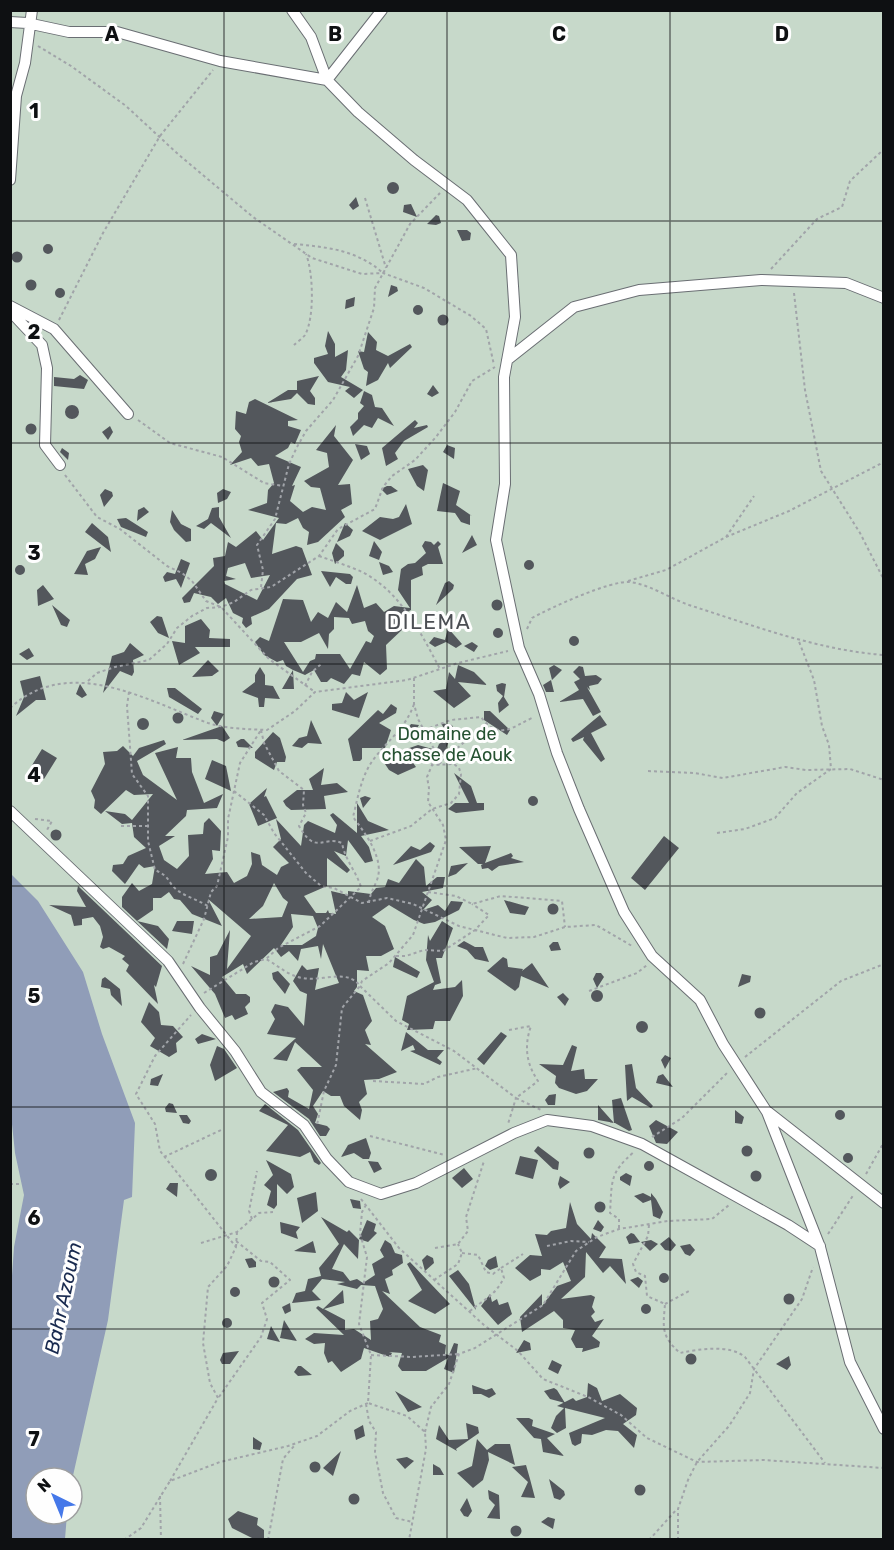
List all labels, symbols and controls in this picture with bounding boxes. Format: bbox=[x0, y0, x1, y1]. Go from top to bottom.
text: A bbox=[105, 22, 120, 46]
text: B bbox=[328, 22, 342, 46]
text: C bbox=[552, 22, 566, 46]
text: D bbox=[775, 22, 789, 46]
text: 1 bbox=[29, 99, 39, 123]
text: 2 bbox=[28, 320, 41, 344]
text: 3 bbox=[27, 541, 41, 565]
district label: DILEMA bbox=[387, 609, 471, 634]
park label: Domaine de chasse de Aouk bbox=[382, 723, 513, 766]
text: 4 bbox=[27, 763, 41, 787]
text: 5 bbox=[28, 984, 41, 1008]
text: 6 bbox=[27, 1206, 41, 1230]
water label: Bahr Azoum bbox=[39, 1240, 87, 1356]
text: 7 bbox=[28, 1427, 40, 1451]
north arrow bbox=[24, 1466, 84, 1526]
text: N bbox=[33, 1475, 55, 1496]

